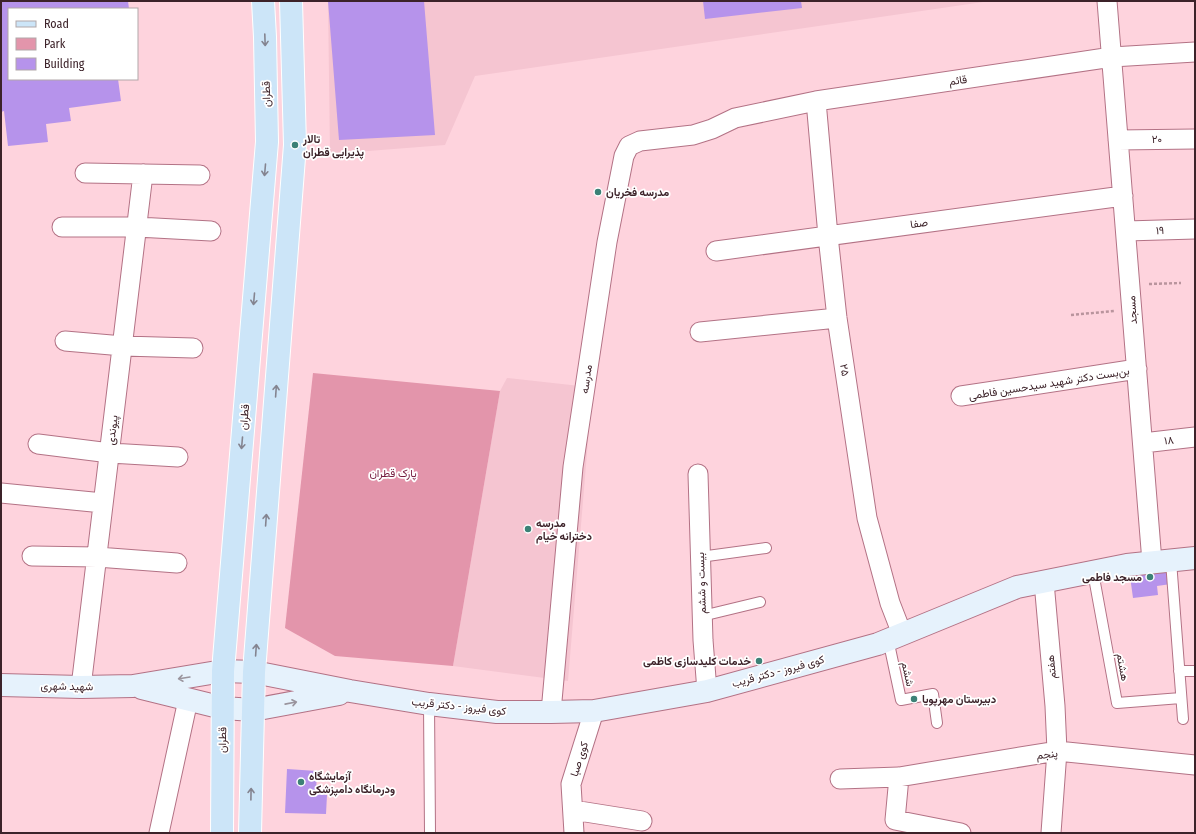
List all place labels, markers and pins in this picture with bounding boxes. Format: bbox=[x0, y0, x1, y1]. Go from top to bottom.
place label: تالار پذیرایی قطران bbox=[302, 133, 365, 160]
marker: تالار پذیرایی قطران bbox=[290, 140, 300, 150]
place label: مدرسه فخریان bbox=[606, 186, 669, 199]
marker: مدرسه فخریان bbox=[593, 187, 603, 197]
place label: مدرسه دخترانه خیام bbox=[536, 517, 593, 544]
marker: مدرسه دخترانه خیام bbox=[523, 524, 533, 534]
place label: مسجد فاطمی bbox=[1082, 571, 1142, 584]
marker: مسجد فاطمی bbox=[1145, 572, 1155, 582]
place label: خدمات کلیدسازی کاظمی bbox=[643, 655, 752, 668]
marker: خدمات کلیدسازی کاظمی bbox=[754, 656, 764, 666]
place label: دبیرستان مهرپویا bbox=[922, 693, 997, 707]
marker: دبیرستان مهرپویا bbox=[909, 694, 919, 704]
place label: آزمایشگاه ودرمانگاه دامپزشکی bbox=[309, 770, 395, 797]
marker: آزمایشگاه ودرمانگاه دامپزشکی bbox=[296, 777, 306, 787]

